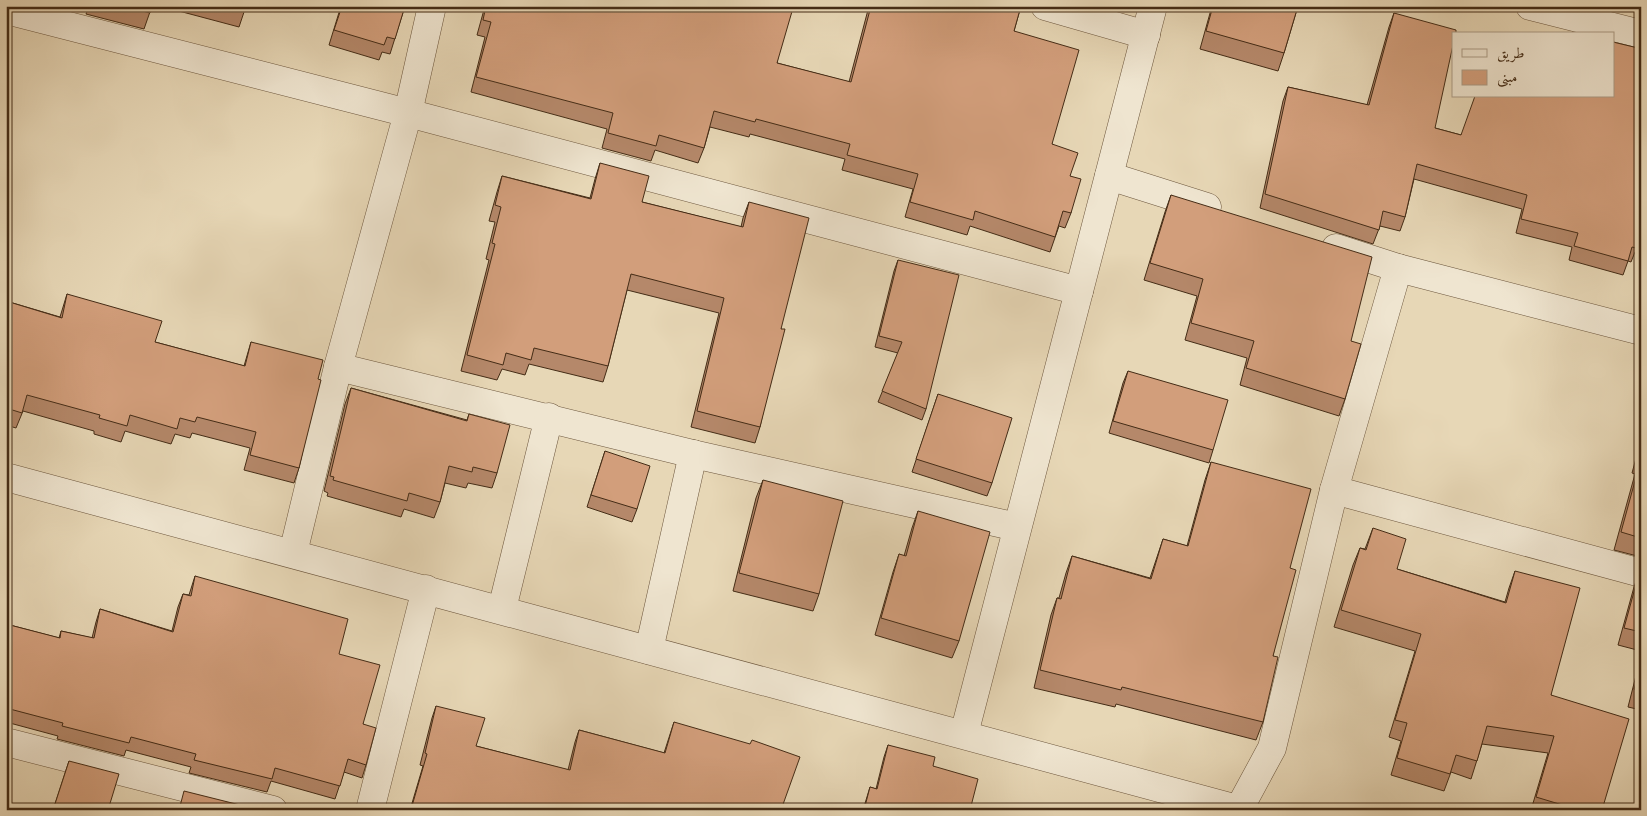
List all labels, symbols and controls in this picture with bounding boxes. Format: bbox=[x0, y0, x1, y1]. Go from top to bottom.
legend bbox=[1452, 32, 1614, 98]
text: طريق bbox=[1497, 43, 1524, 63]
text: مبنى bbox=[1497, 67, 1517, 88]

